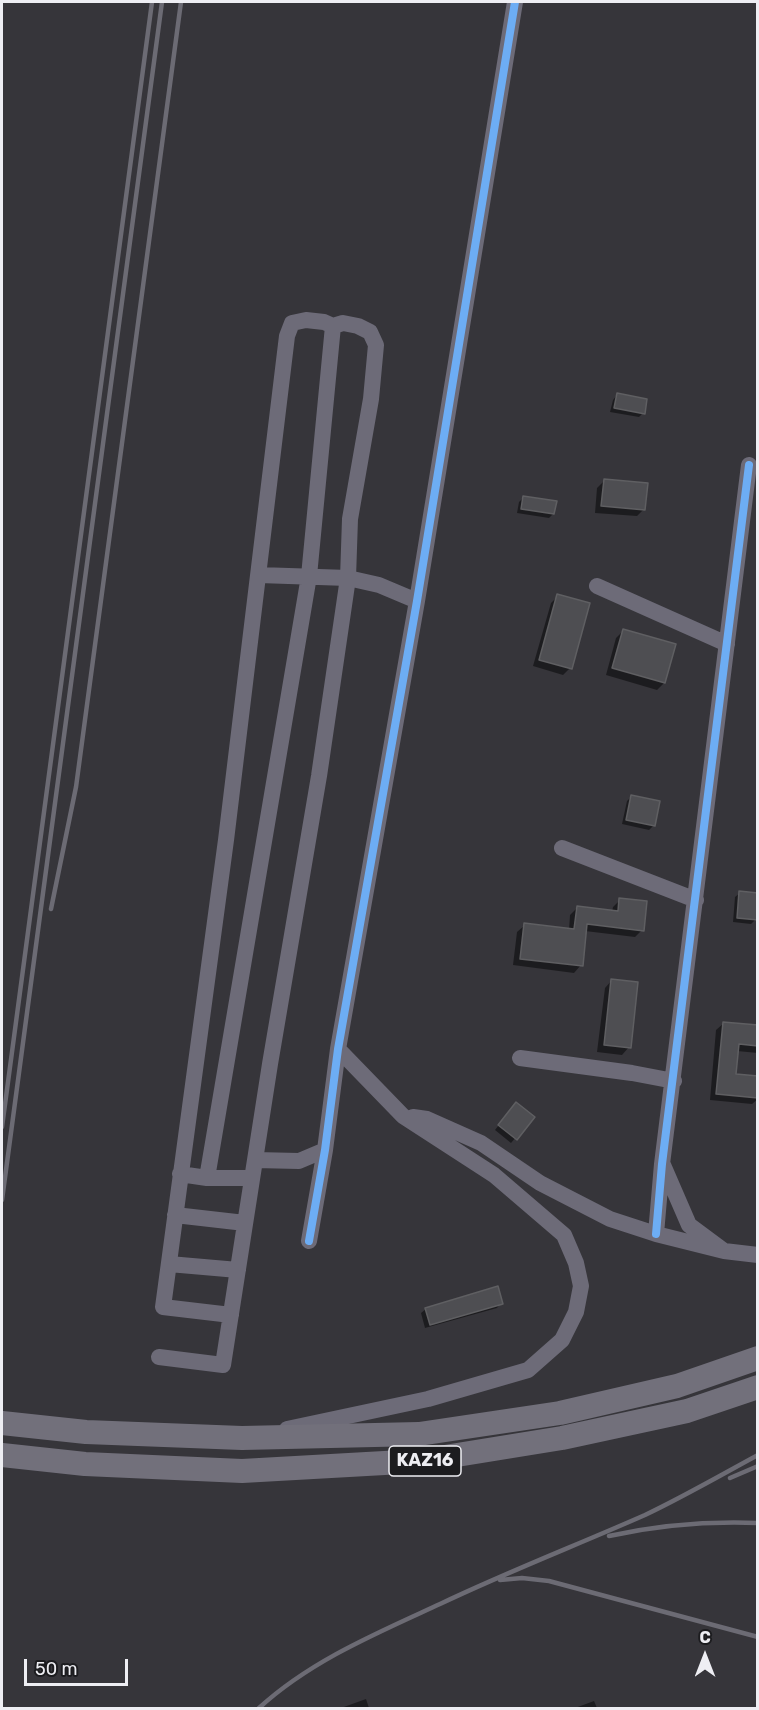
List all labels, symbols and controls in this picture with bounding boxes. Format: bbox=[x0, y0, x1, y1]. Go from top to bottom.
road number: KAZ16 bbox=[389, 1446, 461, 1476]
north arrow bbox=[675, 1626, 735, 1686]
text: С bbox=[699, 1628, 711, 1647]
scale bar bbox=[27, 1647, 130, 1685]
text: 50 m bbox=[35, 1658, 78, 1680]

